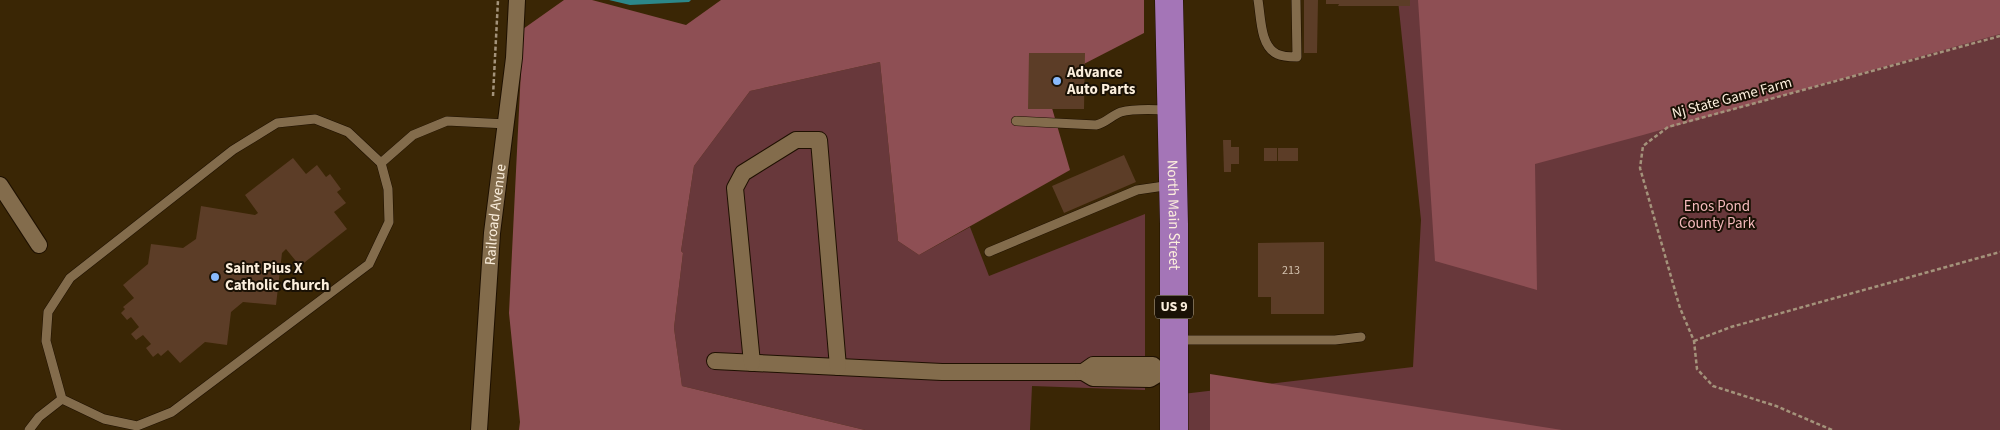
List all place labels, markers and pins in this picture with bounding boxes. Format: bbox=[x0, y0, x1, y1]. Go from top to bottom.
place label: Advance Auto Parts bbox=[1066, 62, 1136, 100]
marker: Advance Auto Parts bbox=[1051, 75, 1063, 87]
place label: Saint Pius X Catholic Church bbox=[225, 258, 330, 296]
marker: Saint Pius X Catholic Church bbox=[209, 271, 221, 283]

